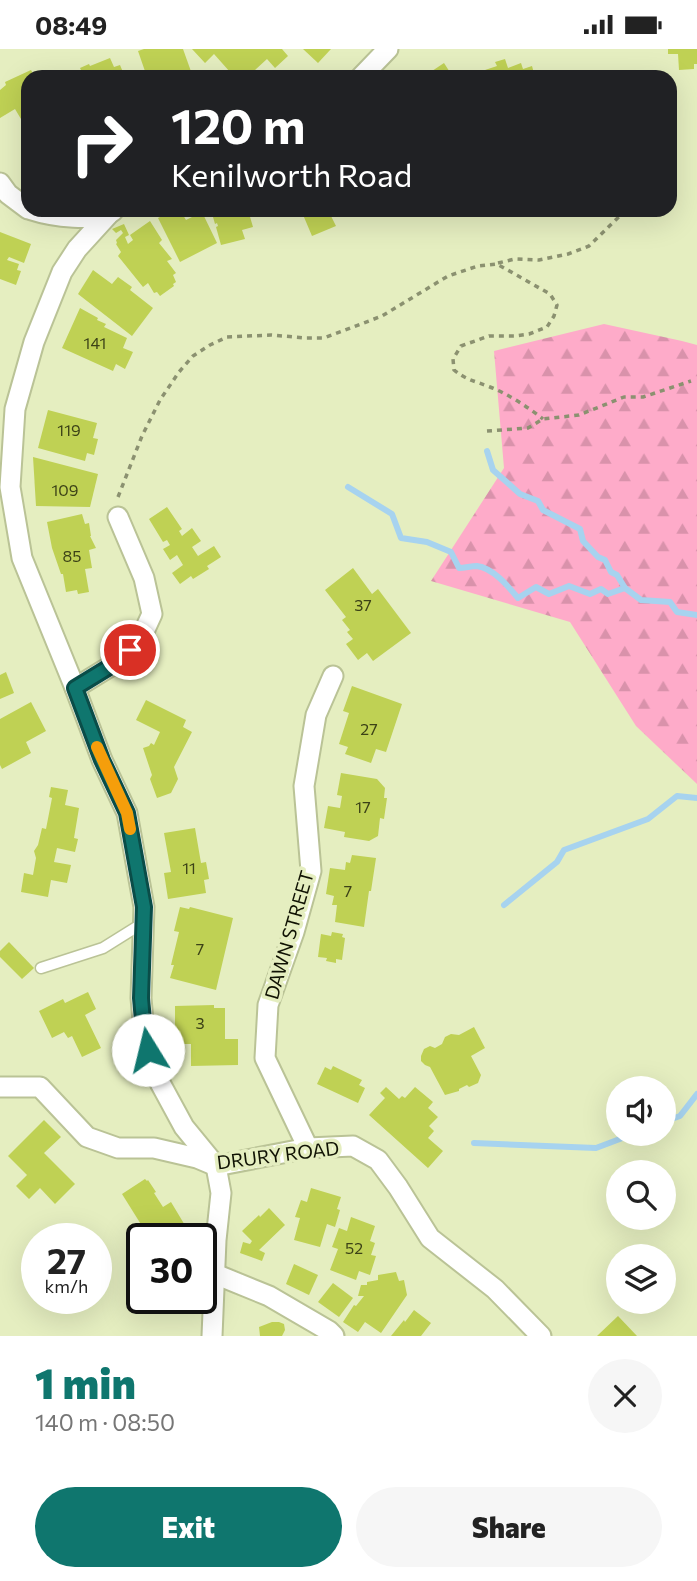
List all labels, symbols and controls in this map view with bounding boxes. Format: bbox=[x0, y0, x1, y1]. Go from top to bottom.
text: 08:49 bbox=[35, 9, 107, 40]
text: 120 m bbox=[171, 94, 305, 154]
icon: right bbox=[56, 98, 147, 189]
text: Kenilworth Road bbox=[171, 154, 412, 194]
house number: 141 bbox=[84, 333, 106, 352]
house number: 119 bbox=[57, 420, 81, 439]
house number: 109 bbox=[52, 480, 79, 499]
house number: 85 bbox=[63, 546, 81, 565]
house number: 37 bbox=[354, 595, 372, 614]
pin bbox=[100, 620, 160, 680]
icon: arrive bbox=[111, 631, 149, 669]
house number: 27 bbox=[360, 719, 378, 738]
house number: 17 bbox=[355, 797, 371, 816]
house number: 11 bbox=[182, 858, 196, 877]
street label: DAWN STREET bbox=[259, 868, 318, 1002]
house number: 7 bbox=[344, 881, 352, 900]
house number: 7 bbox=[196, 939, 204, 958]
position arrow bbox=[111, 1013, 185, 1087]
house number: 3 bbox=[195, 1013, 205, 1032]
map controls bbox=[606, 1076, 676, 1314]
button: sound bbox=[606, 1076, 676, 1146]
street label: DRURY ROAD bbox=[216, 1136, 340, 1173]
button: search bbox=[606, 1160, 676, 1230]
speed limit sign: 30 bbox=[126, 1223, 217, 1314]
text: 27 bbox=[47, 1238, 86, 1281]
house number: 52 bbox=[345, 1238, 363, 1257]
button: layers bbox=[606, 1244, 676, 1314]
text: km/h bbox=[45, 1275, 88, 1297]
text: 1 min bbox=[35, 1356, 136, 1408]
button: close bbox=[588, 1359, 662, 1433]
text: 140 m · 08:50 bbox=[35, 1408, 175, 1436]
button: Exit bbox=[35, 1487, 342, 1567]
button: Share bbox=[356, 1487, 662, 1567]

